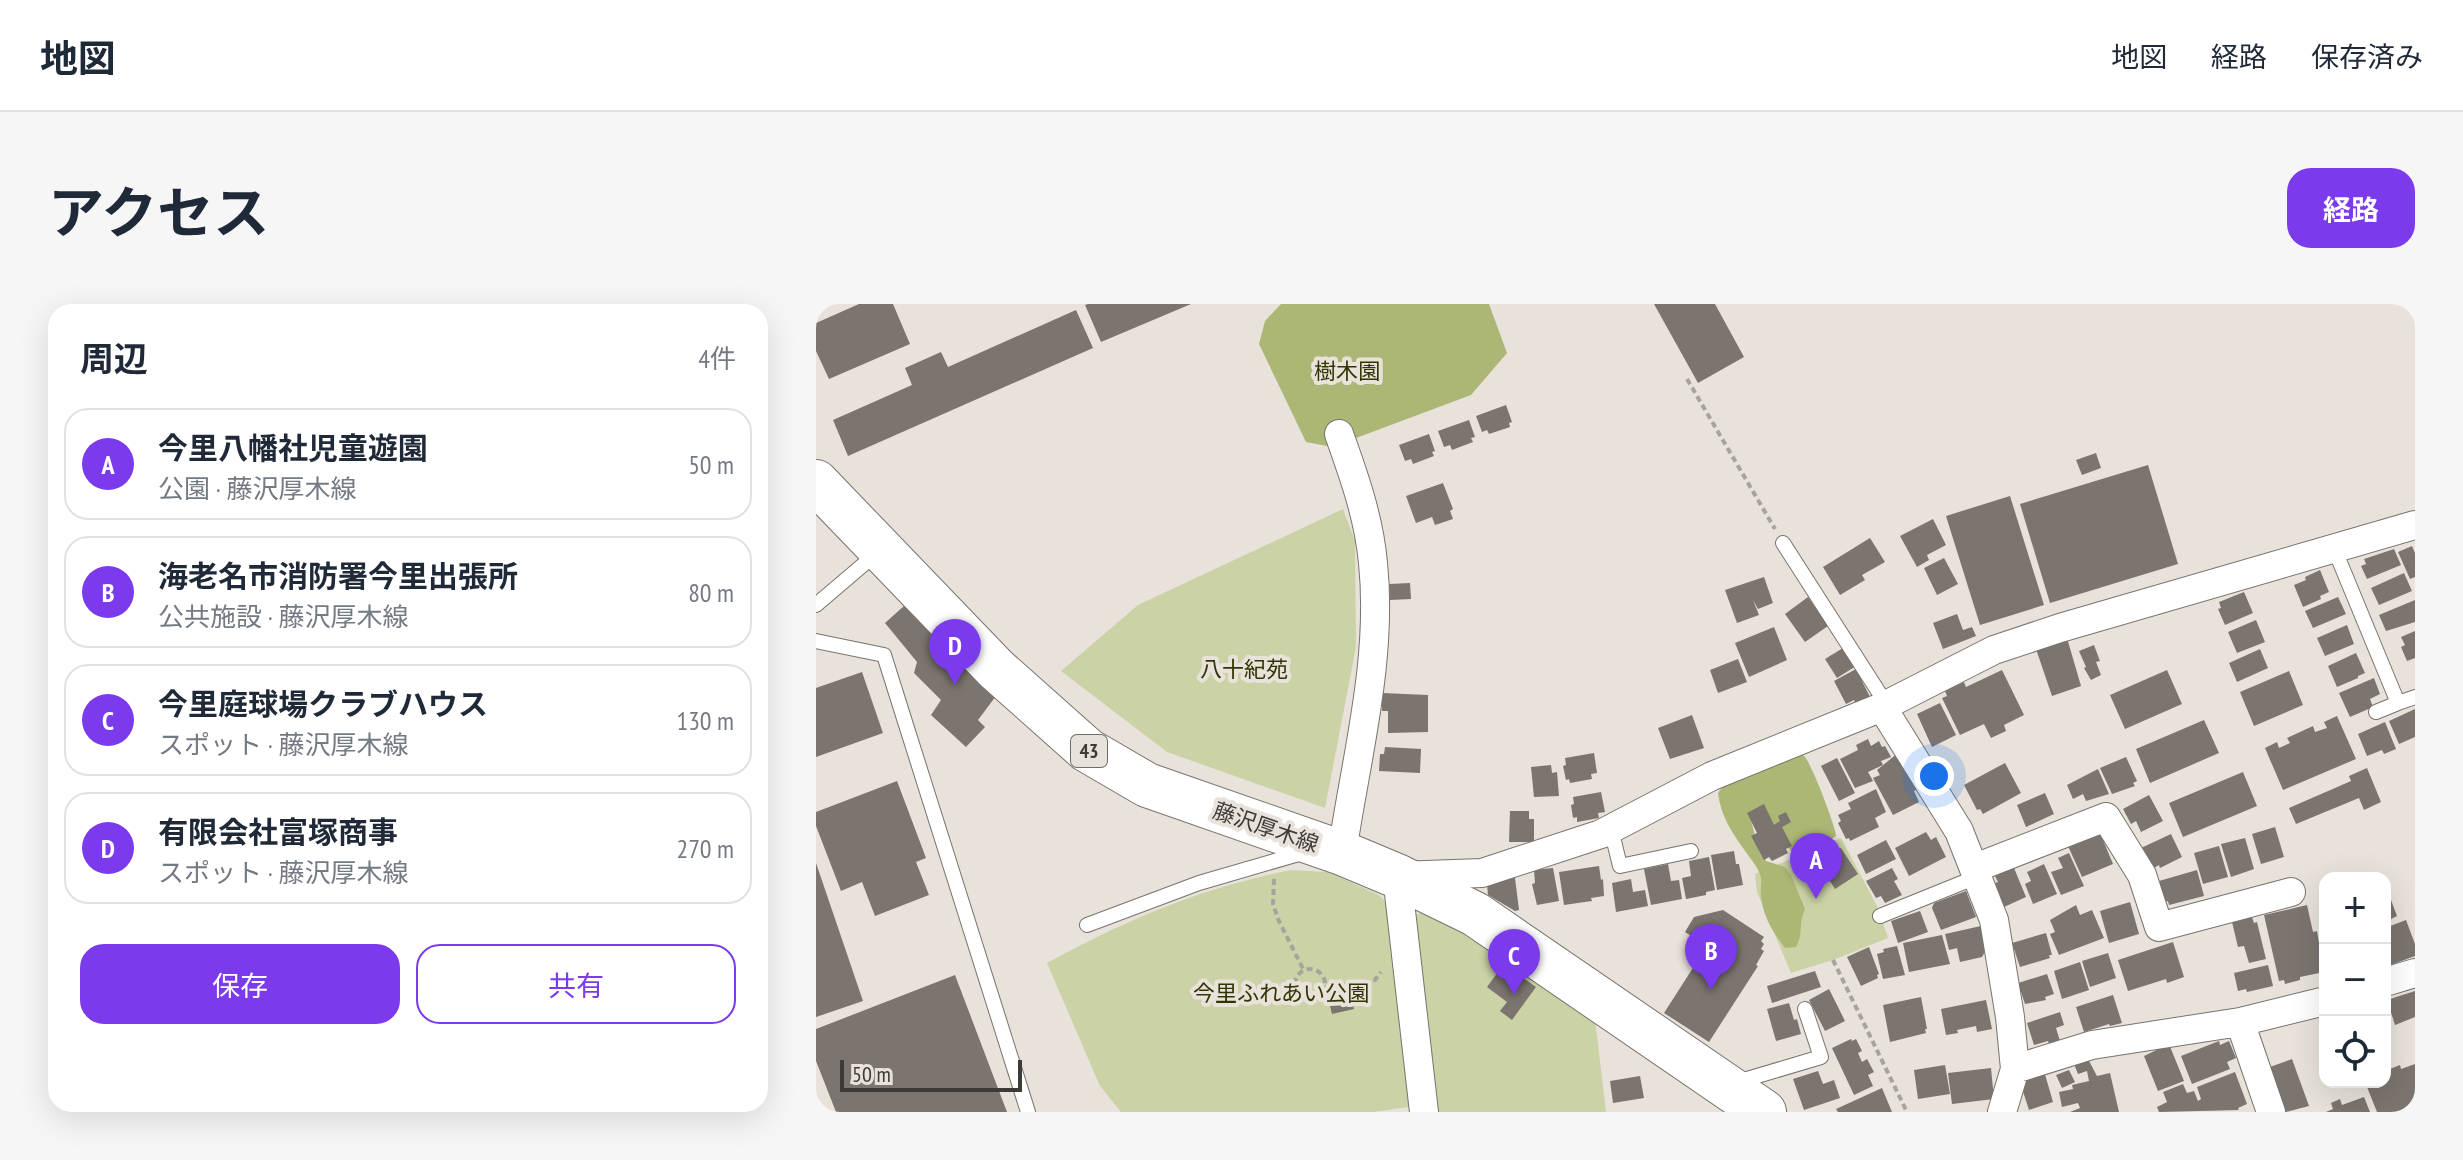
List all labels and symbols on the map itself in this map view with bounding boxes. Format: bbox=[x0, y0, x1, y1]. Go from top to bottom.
park label: 樹木園 bbox=[1314, 357, 1380, 385]
pin: D bbox=[929, 619, 981, 685]
park label: 八十紀苑 bbox=[1200, 655, 1288, 683]
road number: 43 bbox=[1071, 735, 1107, 767]
your location bbox=[1914, 756, 1954, 796]
street label: 藤沢厚木線 bbox=[1209, 796, 1323, 858]
pin: A bbox=[1790, 833, 1842, 899]
pin: B bbox=[1685, 924, 1737, 990]
pin: C bbox=[1488, 929, 1540, 995]
park label: 今里ふれあい公園 bbox=[1193, 979, 1369, 1007]
scale bar bbox=[840, 1056, 1022, 1092]

